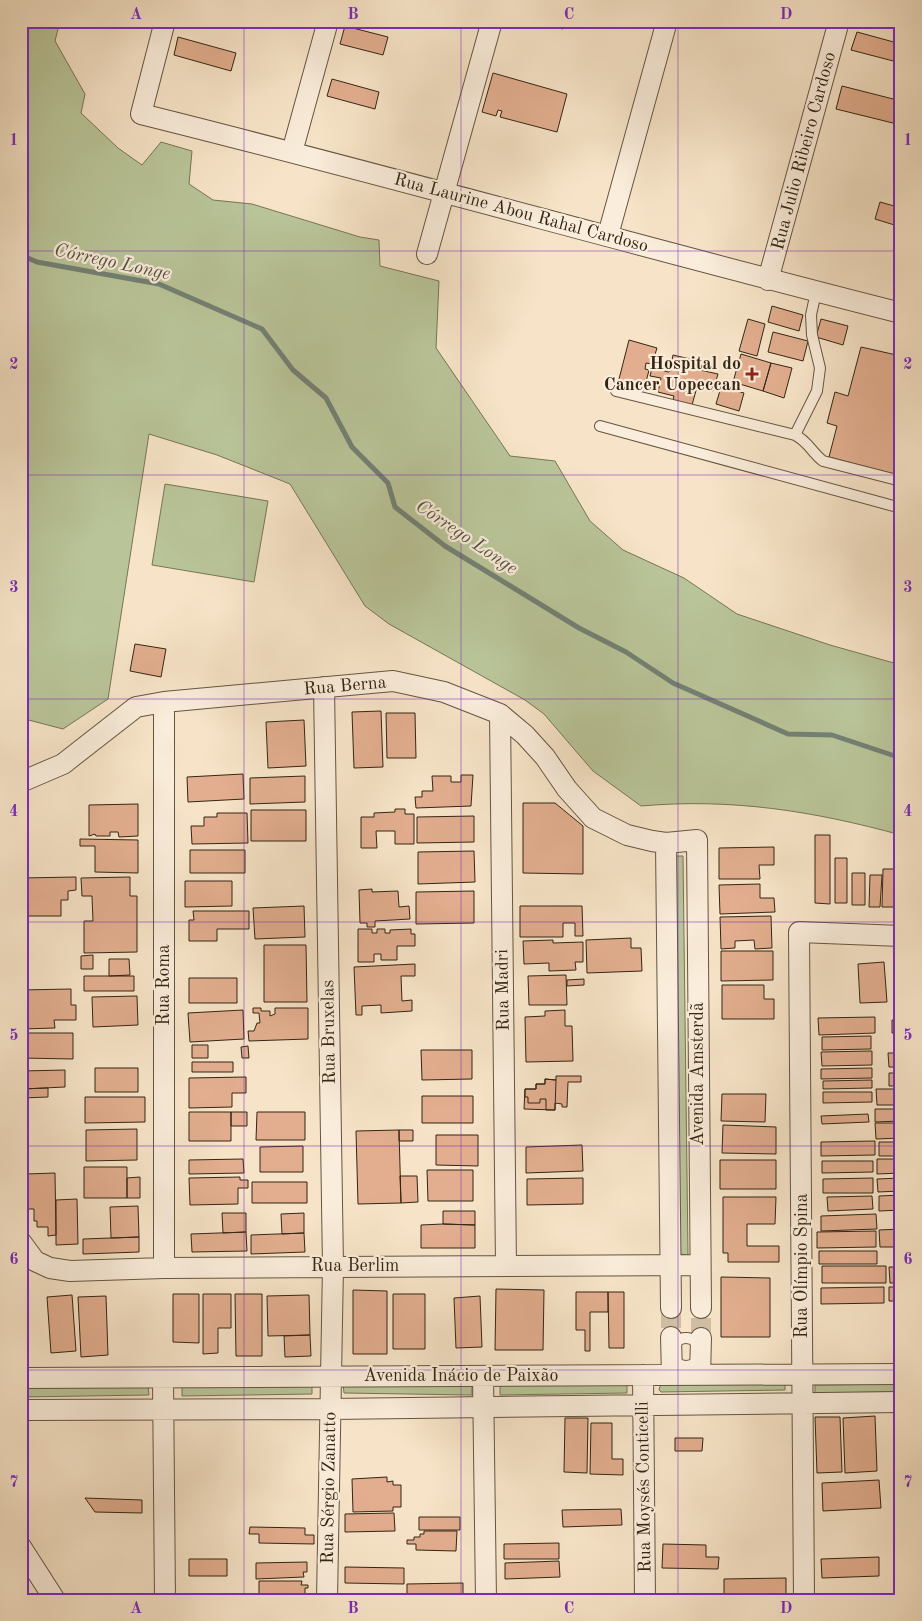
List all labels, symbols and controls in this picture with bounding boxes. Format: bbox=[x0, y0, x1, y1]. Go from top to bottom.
text: A bbox=[130, 7, 142, 23]
text: B bbox=[347, 7, 359, 23]
text: C bbox=[564, 7, 574, 23]
text: D bbox=[780, 7, 792, 23]
street label: Rua Julio Ribeiro Cardoso bbox=[769, 50, 839, 252]
text: 1 bbox=[9, 133, 19, 149]
text: 1 bbox=[903, 133, 913, 149]
street label: Rua Laurine Abou Rahal Cardoso bbox=[392, 170, 650, 256]
water label: Córrego Longe bbox=[52, 241, 172, 285]
place label: Hospital do Cancer Uopeccan bbox=[604, 355, 741, 394]
text: 2 bbox=[9, 357, 19, 373]
text: 2 bbox=[903, 357, 913, 373]
marker: Hospital do Cancer Uopeccan bbox=[745, 367, 759, 381]
water label: Córrego Longe bbox=[412, 497, 521, 579]
text: 3 bbox=[9, 580, 19, 596]
text: 3 bbox=[903, 580, 913, 596]
street label: Rua Berna bbox=[303, 673, 387, 699]
text: 4 bbox=[9, 804, 19, 820]
text: 4 bbox=[903, 804, 913, 820]
street label: Rua Roma bbox=[155, 944, 173, 1026]
street label: Rua Madri bbox=[493, 949, 513, 1031]
street label: Rua Bruxelas bbox=[319, 979, 339, 1084]
street label: Avenida Amsterdã bbox=[689, 1002, 707, 1146]
text: 5 bbox=[9, 1028, 19, 1044]
text: 5 bbox=[903, 1028, 913, 1044]
street label: Rua Olímpio Spina bbox=[793, 1193, 811, 1339]
text: 6 bbox=[9, 1252, 19, 1268]
text: 6 bbox=[903, 1252, 913, 1268]
street label: Rua Berlim bbox=[311, 1257, 399, 1275]
street label: Avenida Inácio de Paixão bbox=[364, 1367, 559, 1385]
street label: Rua Moysés Conticelli bbox=[634, 1401, 654, 1573]
street label: Rua Sérgio Zanatto bbox=[319, 1412, 339, 1564]
text: 7 bbox=[9, 1475, 19, 1491]
text: 7 bbox=[903, 1475, 913, 1491]
text: A bbox=[130, 1601, 142, 1617]
text: B bbox=[347, 1601, 359, 1617]
text: C bbox=[564, 1601, 574, 1617]
text: D bbox=[780, 1601, 792, 1617]

